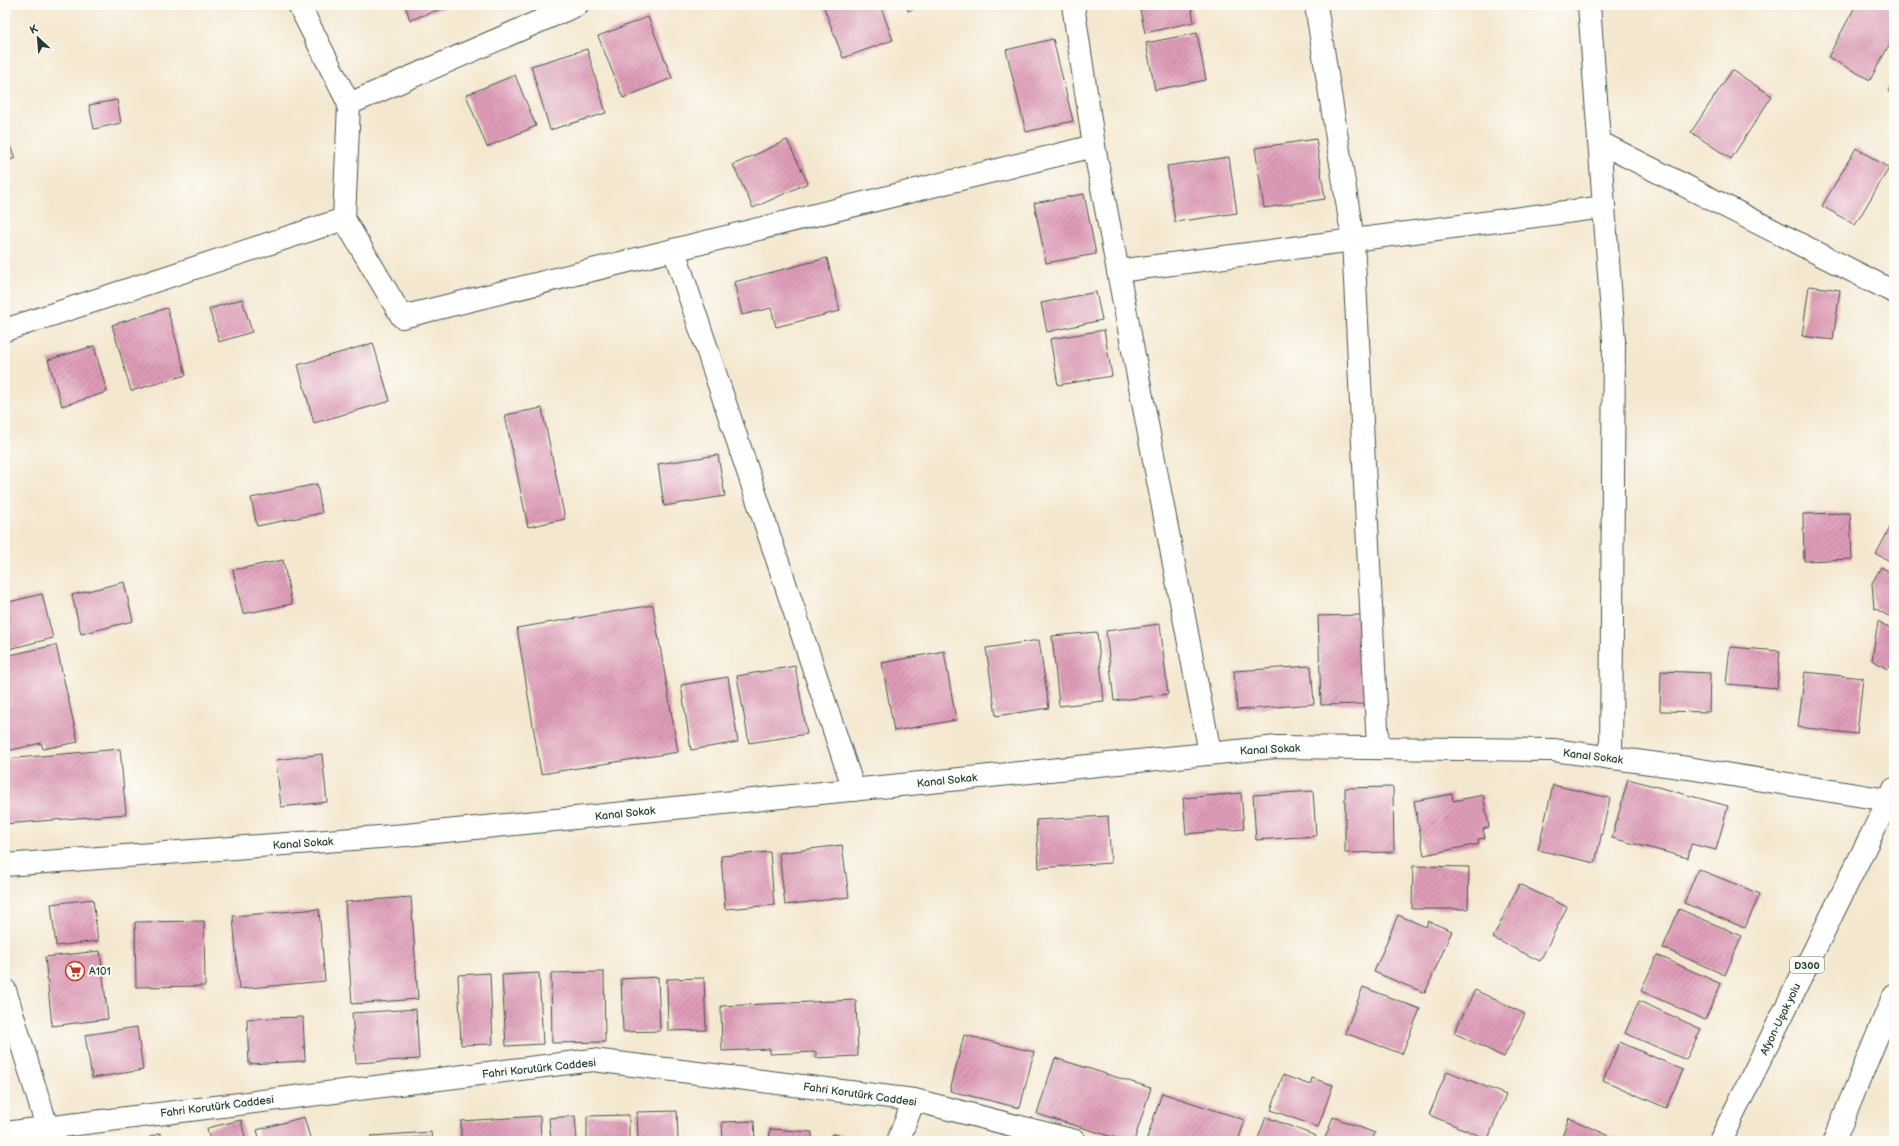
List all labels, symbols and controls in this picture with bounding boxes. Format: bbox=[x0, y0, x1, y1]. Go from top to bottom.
north arrow bbox=[18, 18, 58, 58]
text: K bbox=[28, 22, 41, 37]
street label: Kanal Sokak bbox=[1239, 741, 1301, 758]
street label: Kanal Sokak bbox=[1562, 746, 1624, 767]
street label: Kanal Sokak bbox=[916, 771, 978, 790]
street label: Kanal Sokak bbox=[594, 804, 656, 823]
street label: Kanal Sokak bbox=[272, 835, 334, 852]
road number: D300 bbox=[1790, 957, 1824, 973]
supermarket icon: A101 bbox=[64, 960, 86, 982]
place label: A101 bbox=[89, 965, 111, 978]
street label: Afyon-Uşak yolu bbox=[1757, 981, 1803, 1057]
street label: Fahri Korutürk Caddesi bbox=[481, 1056, 597, 1081]
street label: Fahri Korutürk Caddesi bbox=[802, 1080, 917, 1109]
street label: Fahri Korutürk Caddesi bbox=[159, 1093, 275, 1120]

